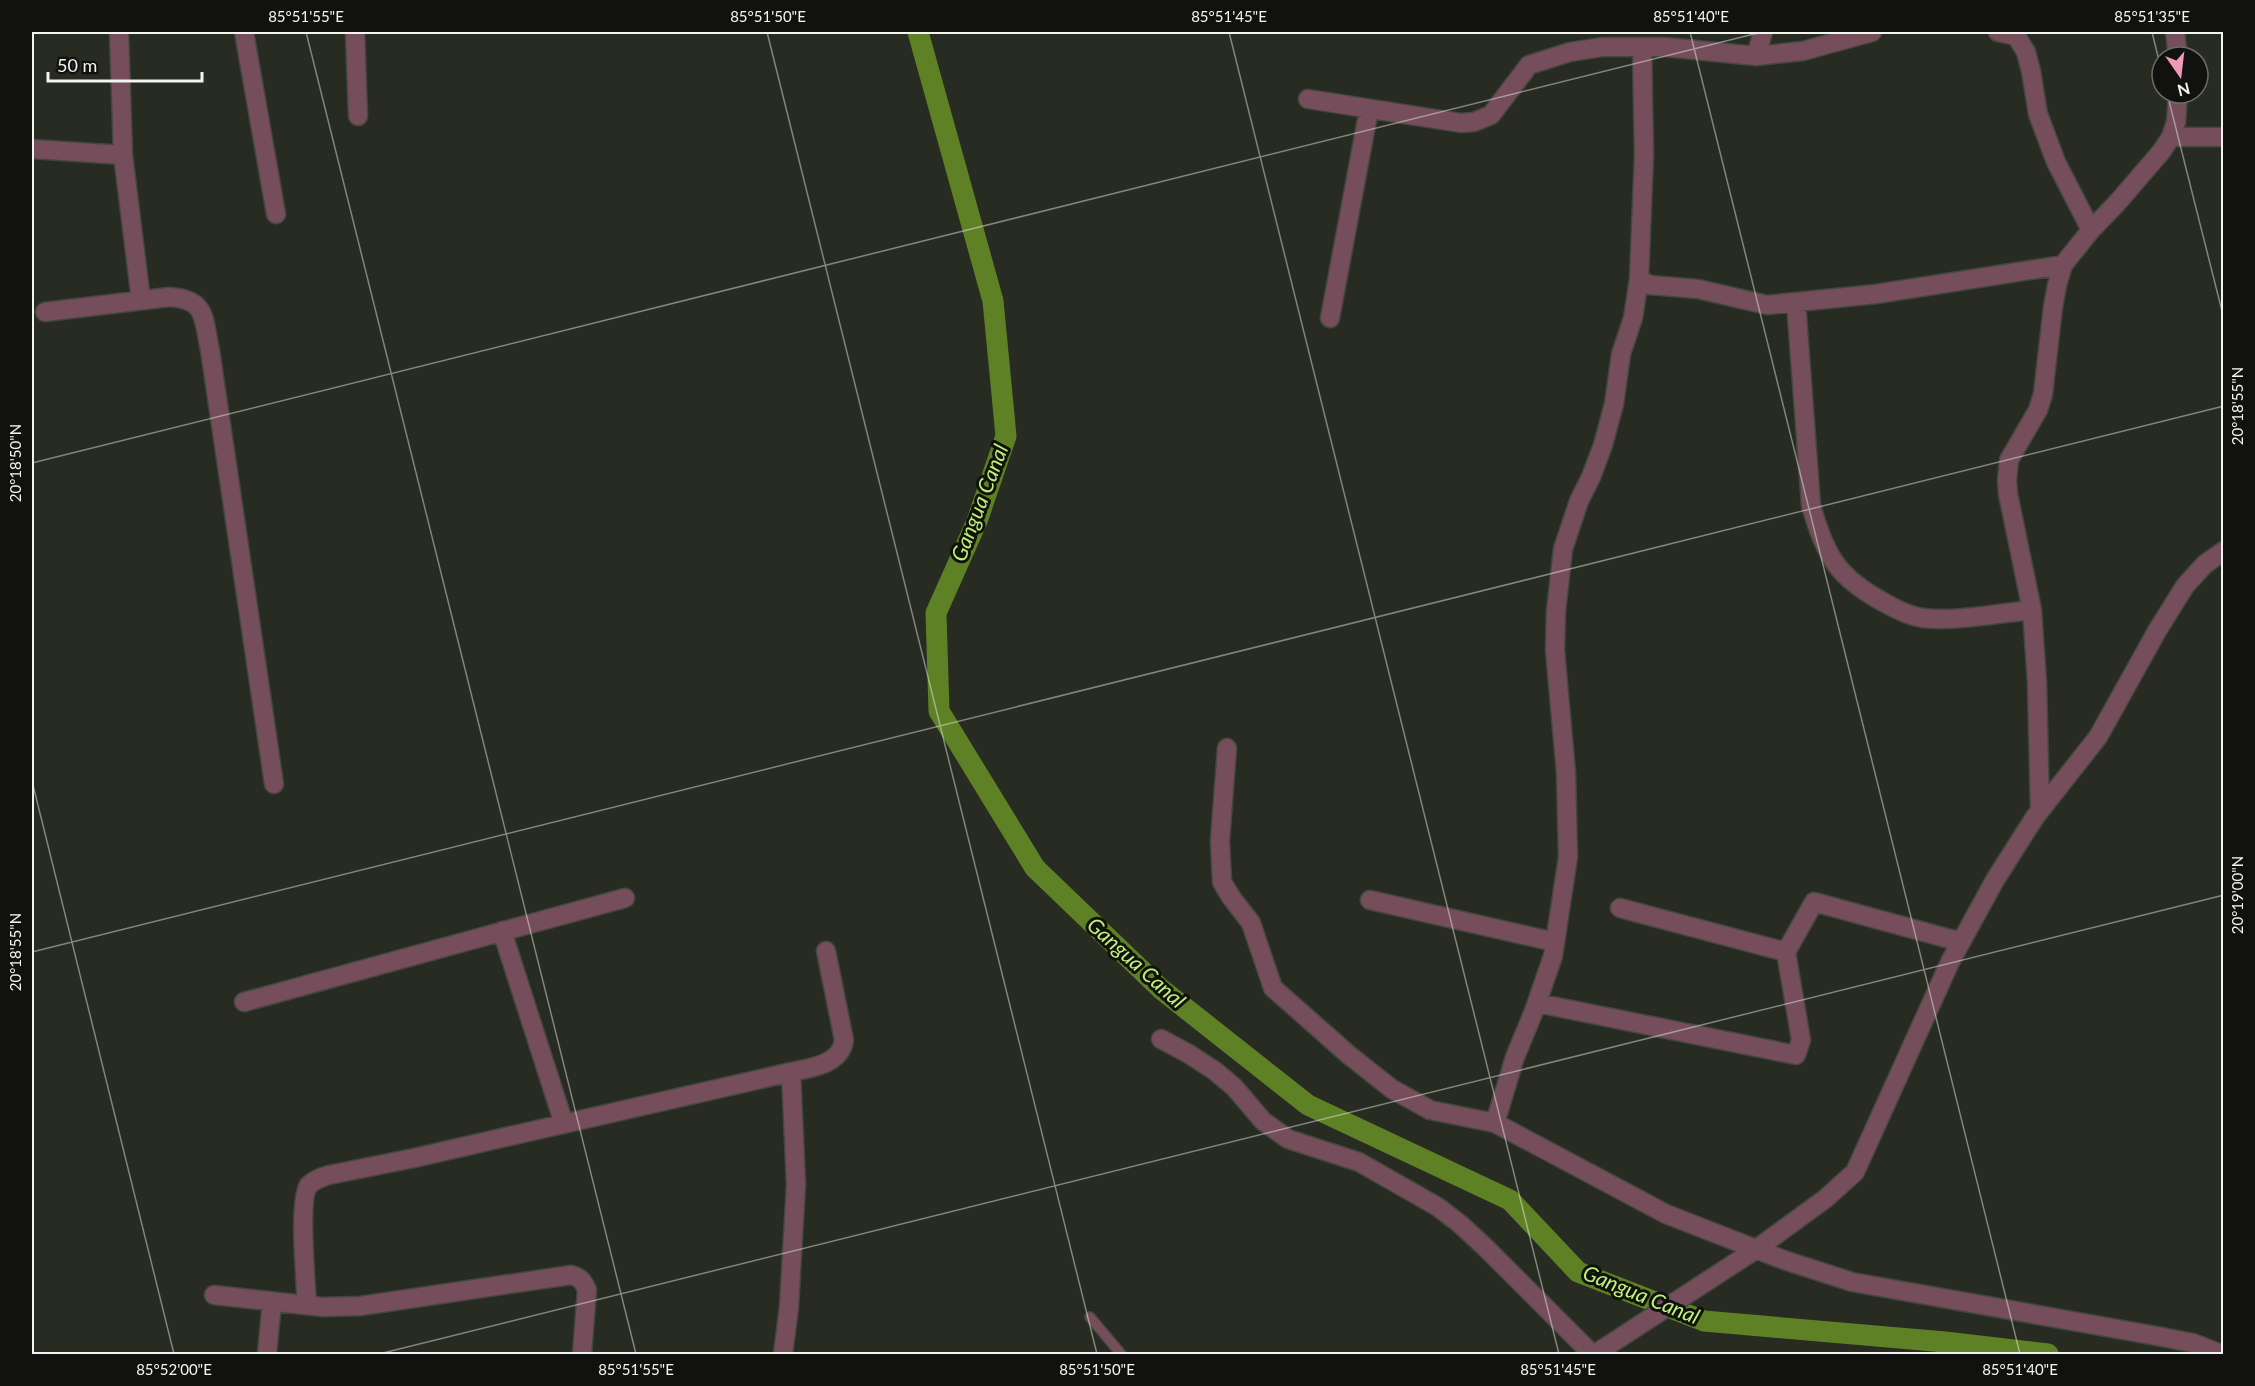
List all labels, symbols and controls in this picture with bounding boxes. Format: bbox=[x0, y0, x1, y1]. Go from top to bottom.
text: 85°51'55"E bbox=[268, 7, 344, 25]
text: 85°51'50"E bbox=[730, 7, 806, 25]
text: 85°51'45"E bbox=[1191, 7, 1267, 25]
text: 85°51'40"E bbox=[1653, 7, 1729, 25]
text: 85°51'35"E bbox=[2114, 7, 2190, 25]
scale bar bbox=[48, 45, 202, 83]
north arrow bbox=[2150, 45, 2210, 105]
text: 50 m bbox=[57, 54, 97, 76]
text: N bbox=[2175, 79, 2192, 101]
text: 20°18'55"N bbox=[2228, 367, 2246, 445]
text: 20°18'50"N bbox=[6, 424, 24, 502]
water label: Gangua Canal bbox=[945, 440, 1012, 564]
text: 20°19'00"N bbox=[2228, 856, 2246, 934]
water label: Gangua Canal bbox=[1083, 911, 1191, 1013]
text: 20°18'55"N bbox=[6, 913, 24, 991]
water label: Gangua Canal bbox=[1580, 1259, 1704, 1328]
text: 85°52'00"E bbox=[136, 1360, 212, 1378]
text: 85°51'55"E bbox=[598, 1360, 674, 1378]
text: 85°51'50"E bbox=[1059, 1360, 1135, 1378]
text: 85°51'45"E bbox=[1520, 1360, 1596, 1378]
text: 85°51'40"E bbox=[1982, 1360, 2058, 1378]

